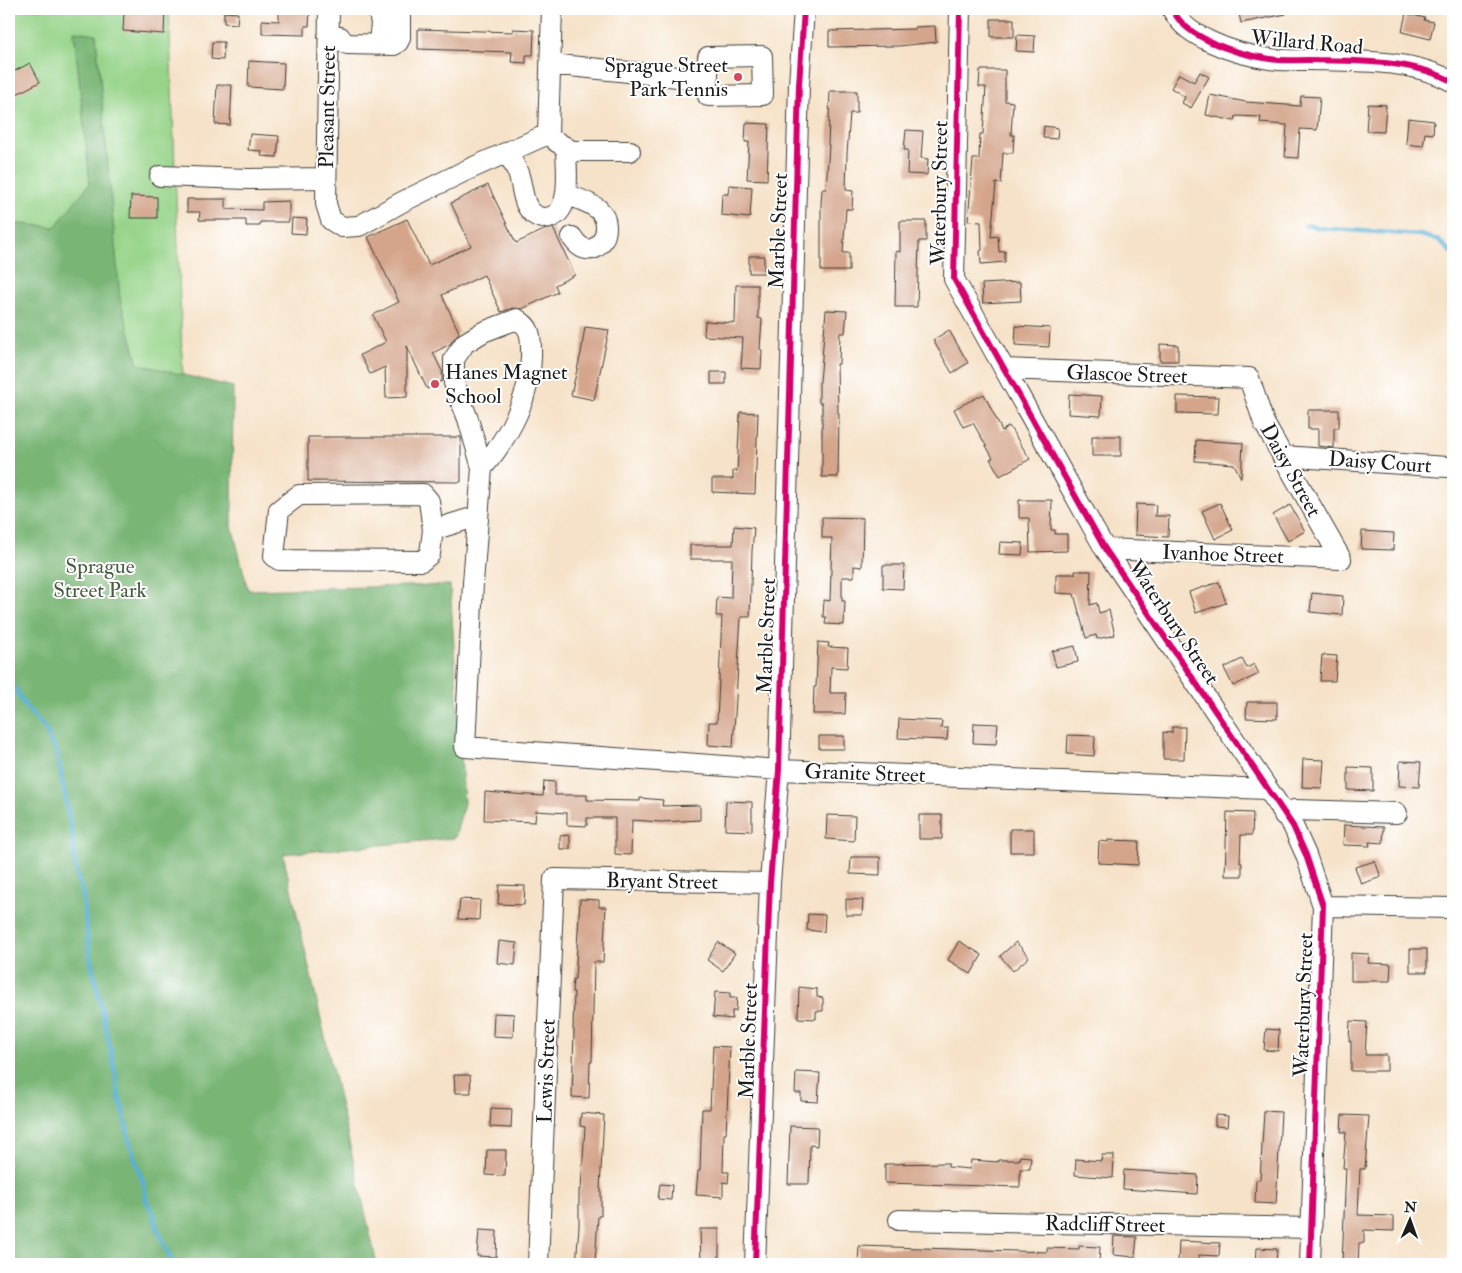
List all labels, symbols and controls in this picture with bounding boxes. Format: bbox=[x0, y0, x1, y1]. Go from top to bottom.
street label: Willard Road bbox=[1249, 24, 1365, 61]
street label: Pleasant Street bbox=[313, 45, 342, 169]
place label: Sprague Street Park Tennis bbox=[604, 52, 728, 103]
marker: Sprague Street Park Tennis bbox=[732, 71, 744, 83]
street label: Waterbury Street bbox=[925, 120, 954, 267]
street label: Marble Street bbox=[763, 172, 794, 289]
place label: Hanes Magnet School bbox=[445, 359, 568, 410]
street label: Glascoe Street bbox=[1066, 359, 1188, 390]
marker: Hanes Magnet School bbox=[429, 378, 441, 390]
street label: Daisy Street bbox=[1254, 419, 1327, 522]
street label: Daisy Court bbox=[1328, 445, 1433, 480]
street label: Ivanhoe Street bbox=[1162, 539, 1284, 570]
park label: Sprague Street Park bbox=[53, 553, 147, 604]
street label: Waterbury Street bbox=[1121, 554, 1225, 690]
street label: Marble Street bbox=[751, 577, 782, 694]
street label: Granite Street bbox=[804, 758, 926, 789]
street label: Bryant Street bbox=[606, 867, 718, 896]
street label: Waterbury Street bbox=[1287, 932, 1320, 1079]
street label: Marble Street bbox=[733, 982, 764, 1099]
street label: Lewis Street bbox=[531, 1018, 562, 1124]
north arrow bbox=[1384, 1196, 1434, 1246]
text: N bbox=[1403, 1199, 1417, 1216]
street label: Radcliff Street bbox=[1045, 1210, 1166, 1239]

